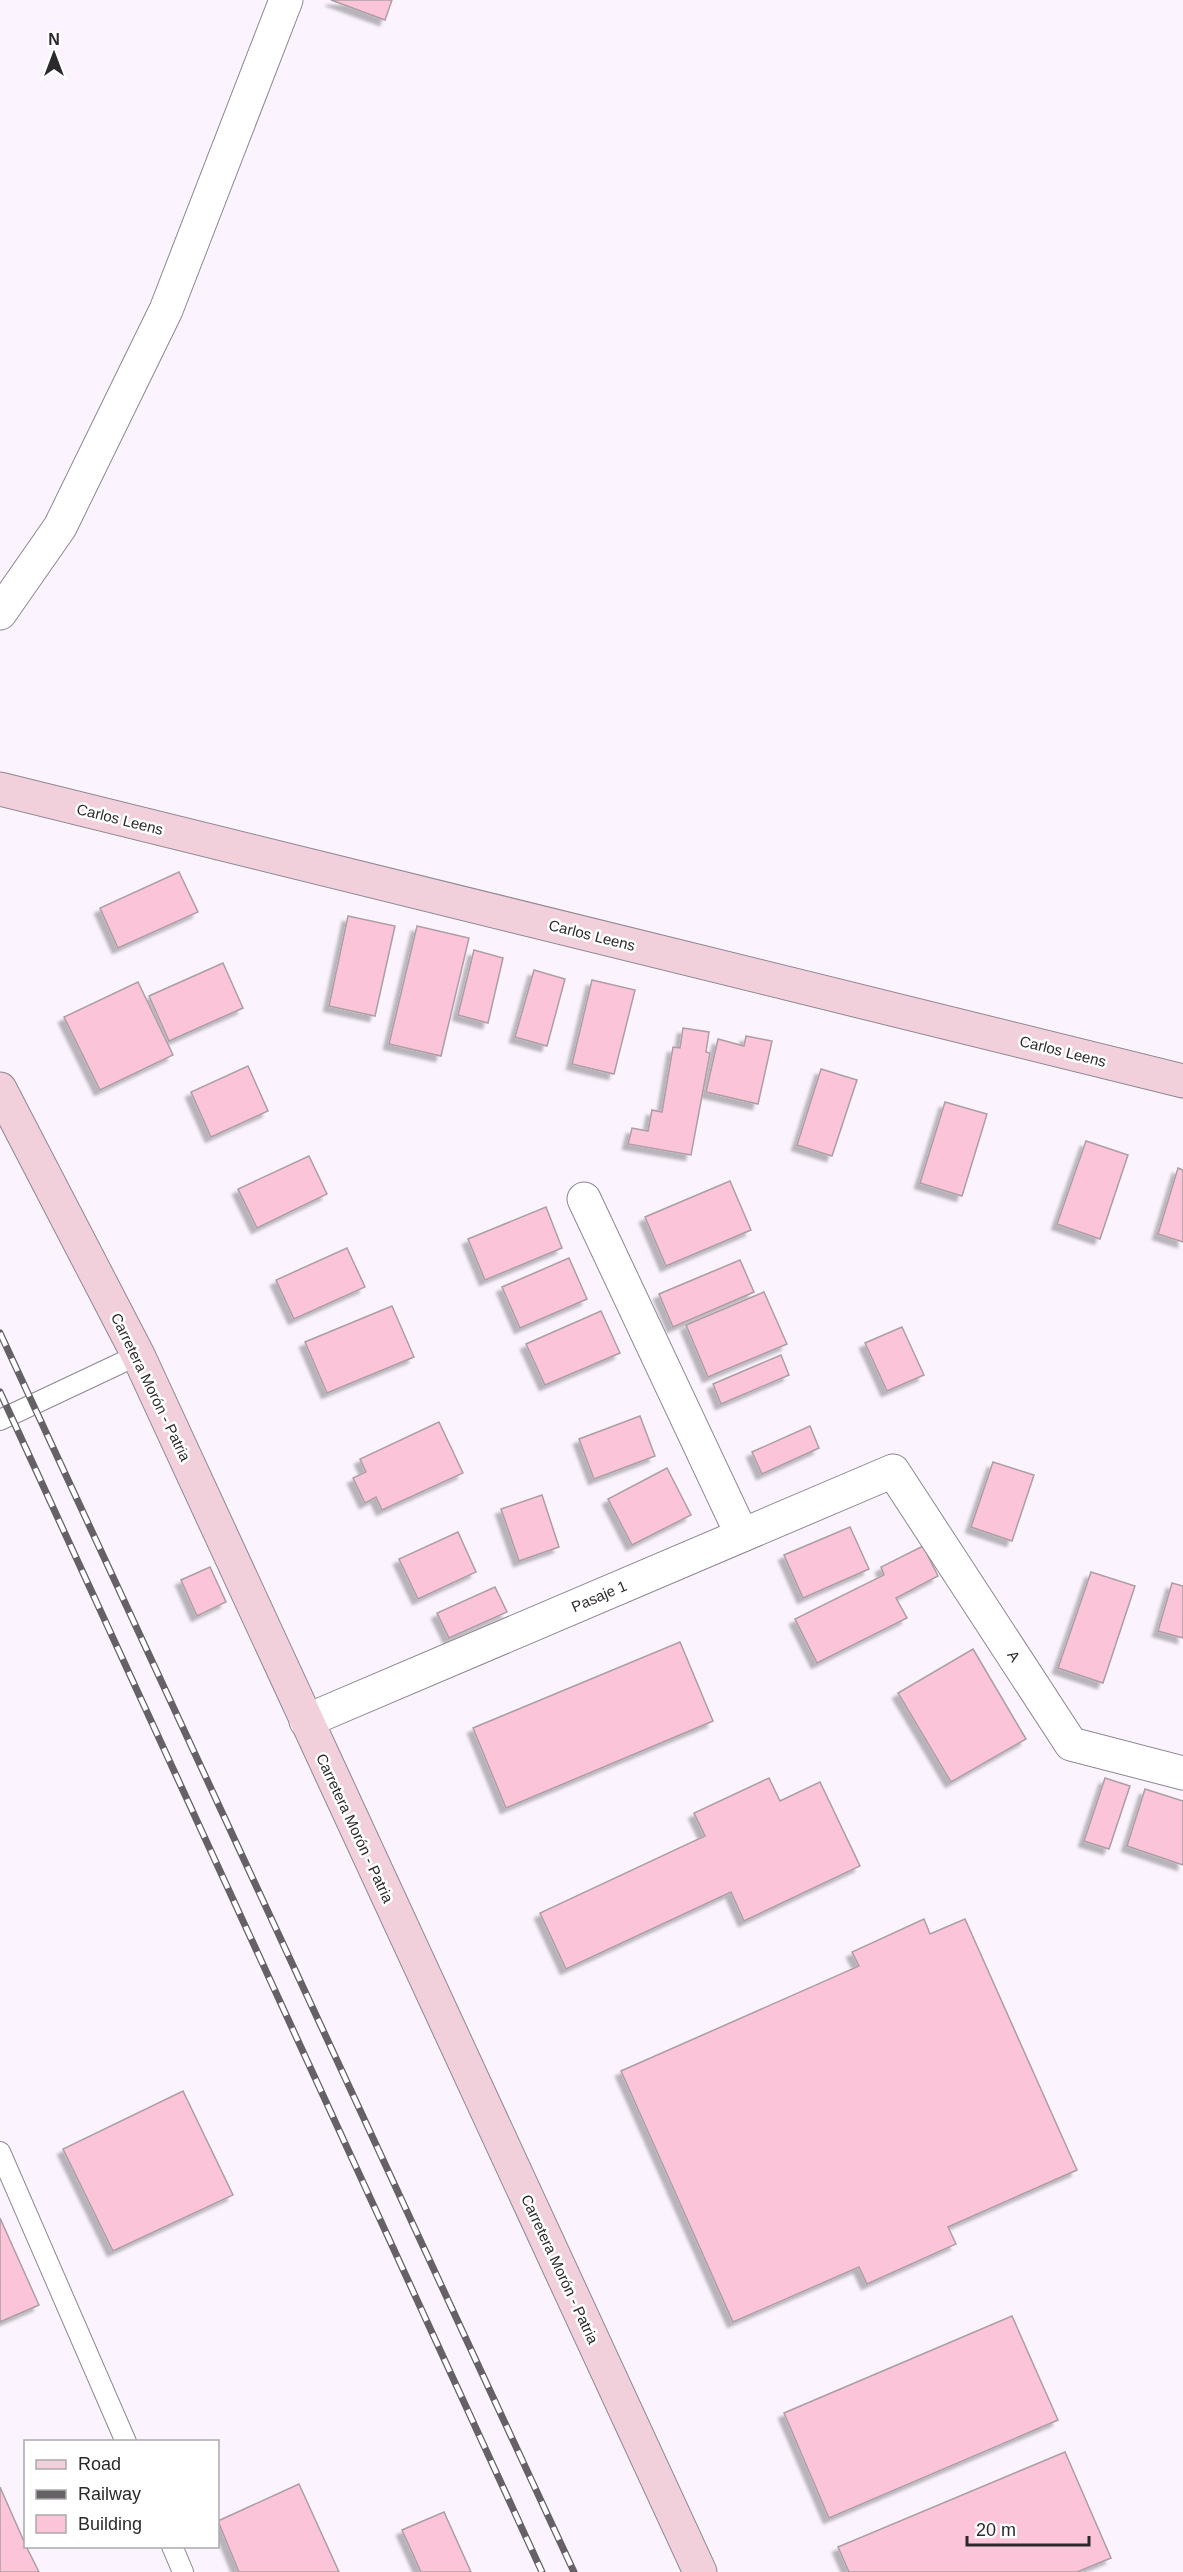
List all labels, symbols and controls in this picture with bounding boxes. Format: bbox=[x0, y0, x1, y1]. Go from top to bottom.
north arrow bbox=[24, 24, 84, 84]
text: N bbox=[48, 31, 60, 48]
street label: Carlos Leens bbox=[75, 800, 165, 838]
street label: Carlos Leens bbox=[547, 916, 637, 954]
street label: Carlos Leens bbox=[1018, 1032, 1108, 1070]
street label: Carretera Morón - Patria bbox=[108, 1310, 195, 1464]
street label: Pasaje 1 bbox=[569, 1577, 629, 1615]
street label: A bbox=[1004, 1647, 1024, 1665]
street label: Carretera Morón - Patria bbox=[313, 1751, 397, 1906]
street label: Carretera Morón - Patria bbox=[518, 2192, 602, 2347]
legend bbox=[24, 2440, 219, 2548]
text: Road bbox=[78, 2454, 121, 2474]
text: Railway bbox=[78, 2484, 141, 2504]
scale bar bbox=[967, 2509, 1088, 2547]
text: Building bbox=[78, 2514, 142, 2534]
text: 20 m bbox=[976, 2520, 1016, 2540]

